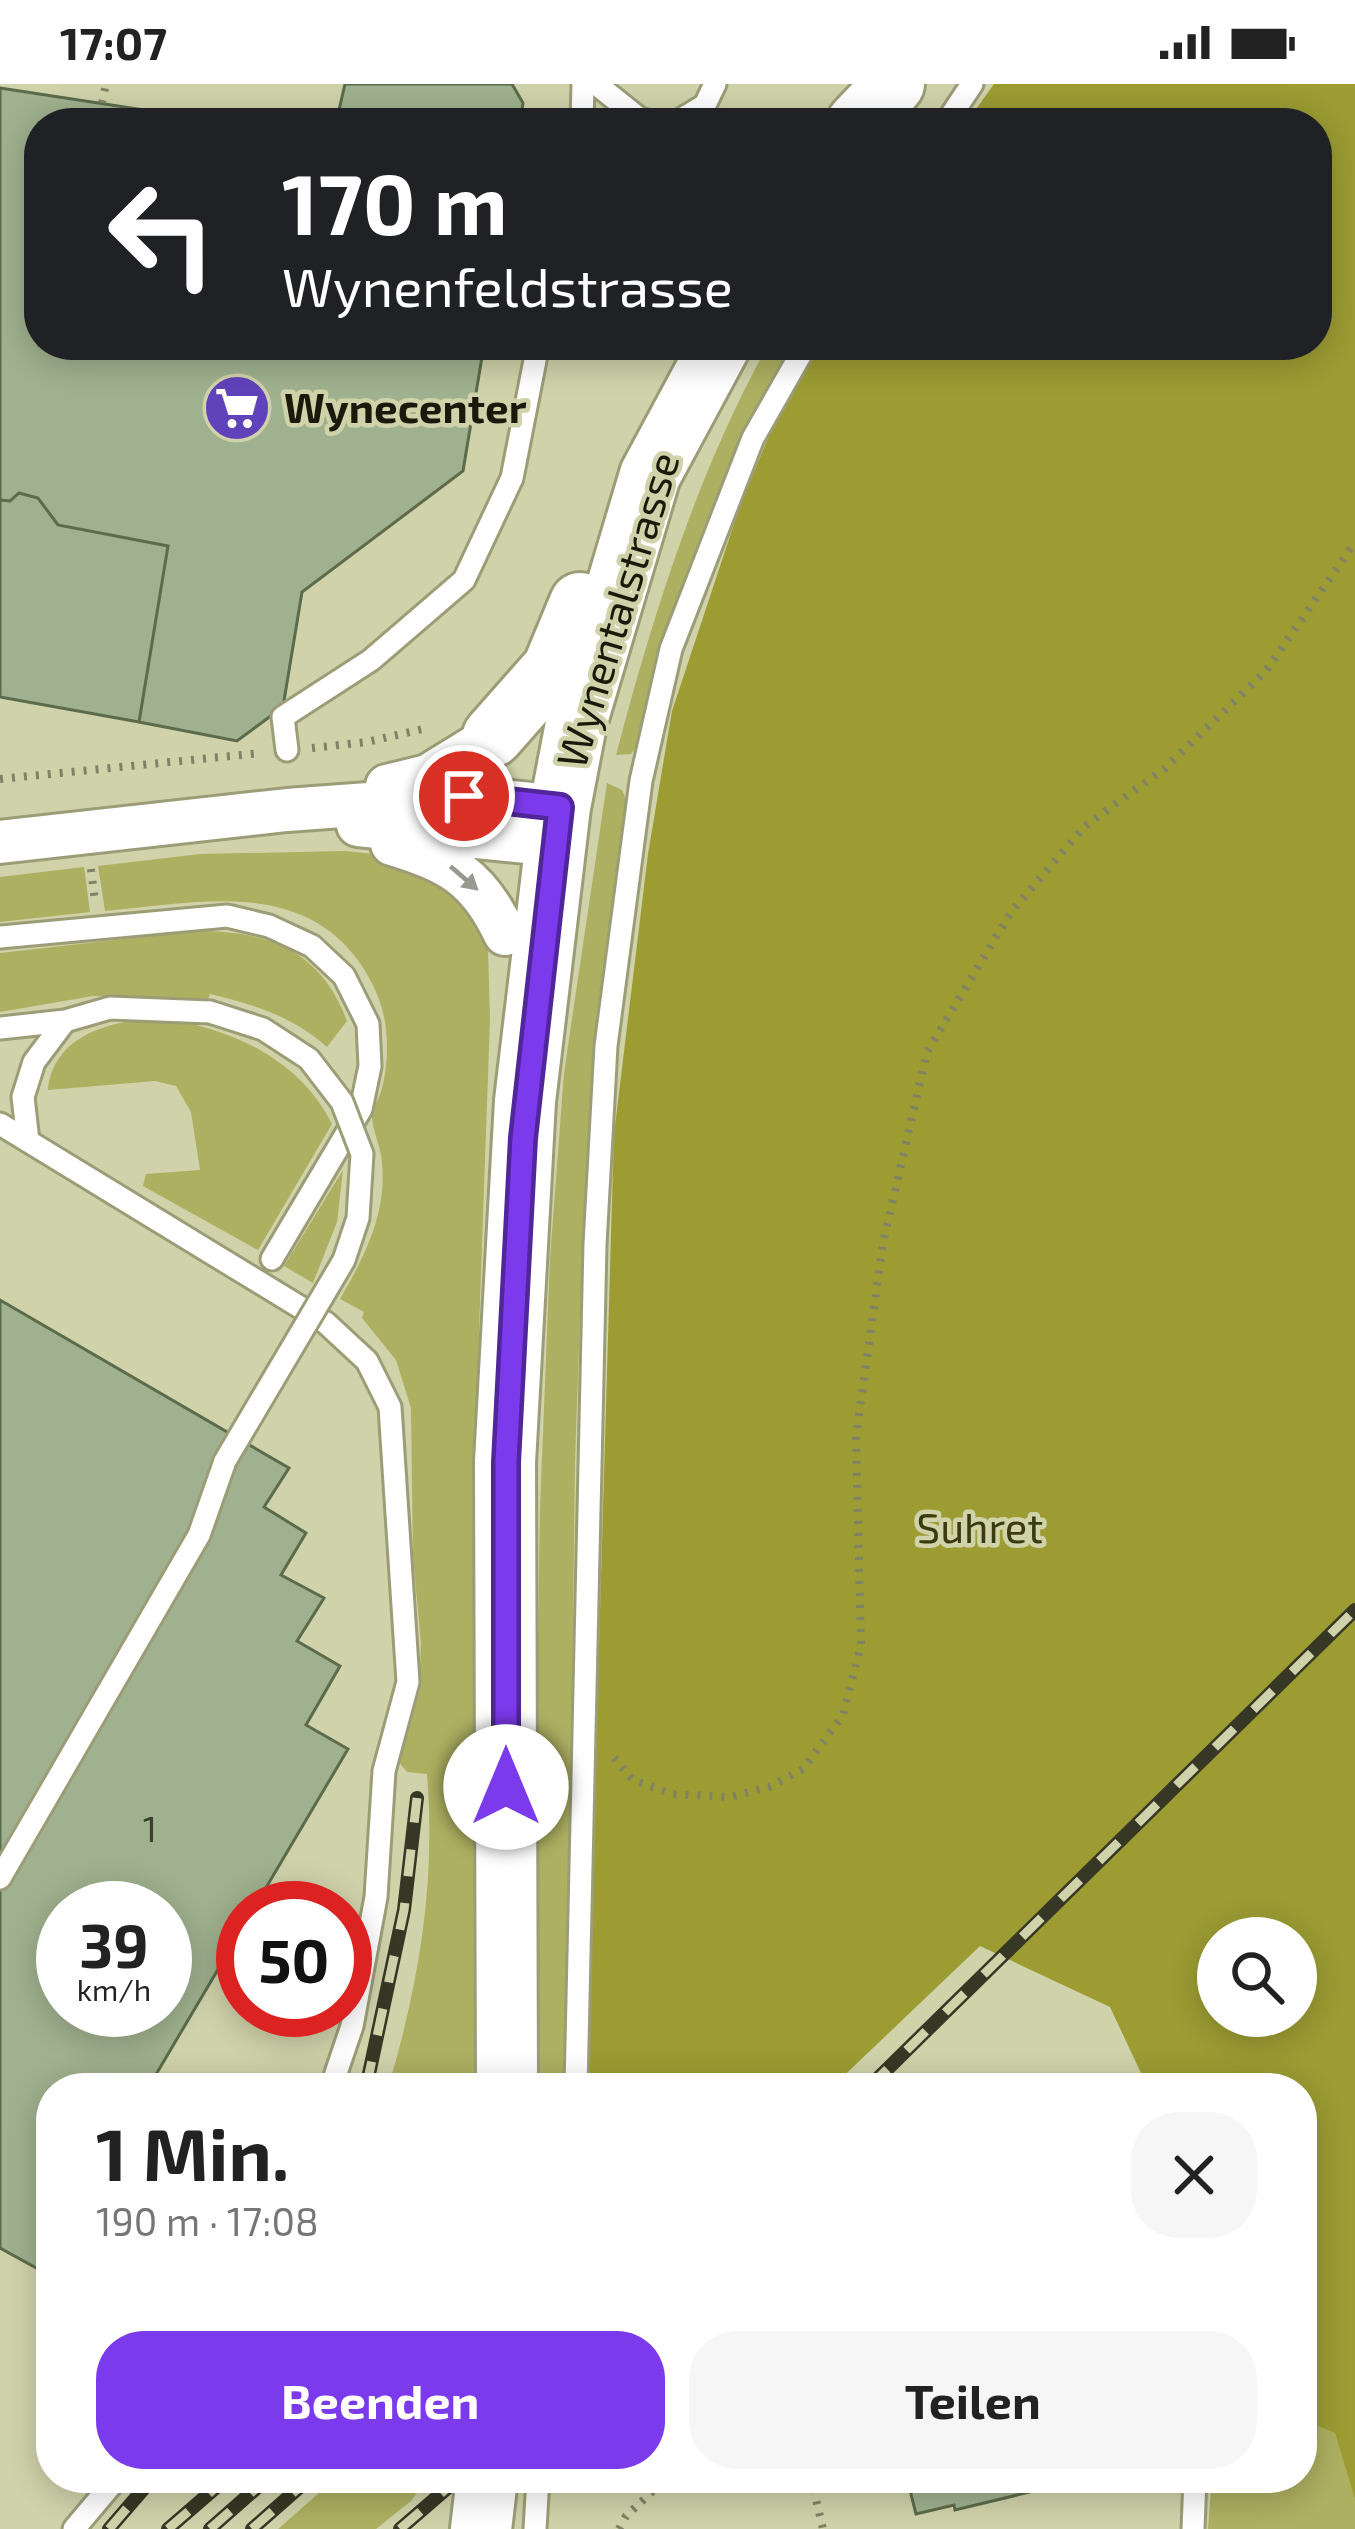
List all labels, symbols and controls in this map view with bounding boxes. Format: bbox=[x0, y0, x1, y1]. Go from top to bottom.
text: 17:07 bbox=[60, 15, 167, 69]
text: 170 m bbox=[282, 151, 508, 252]
icon: left bbox=[84, 156, 240, 312]
text: Wynenfeldstrasse bbox=[282, 253, 733, 318]
supermarket icon: Wynecenter bbox=[202, 373, 272, 443]
place label: Wynecenter bbox=[284, 381, 527, 432]
street label: Wynentalstrasse bbox=[544, 446, 688, 773]
pin bbox=[413, 745, 515, 847]
icon: arrive bbox=[431, 763, 497, 829]
one-way arrow bbox=[449, 864, 479, 890]
park label: Suhret bbox=[917, 1501, 1043, 1551]
position arrow bbox=[443, 1724, 569, 1850]
house number: 1 bbox=[143, 1806, 157, 1849]
speed limit sign: 50 bbox=[216, 1881, 372, 2037]
text: 39 bbox=[79, 1908, 149, 1980]
map controls bbox=[1197, 1917, 1317, 2037]
button: search bbox=[1197, 1917, 1317, 2037]
text: km/h bbox=[77, 1971, 151, 2007]
text: 1 Min. bbox=[96, 2109, 289, 2195]
button: close bbox=[1131, 2112, 1257, 2238]
text: 190 m · 17:08 bbox=[96, 2197, 319, 2244]
button: Beenden bbox=[96, 2331, 665, 2469]
button: Teilen bbox=[689, 2331, 1257, 2469]

